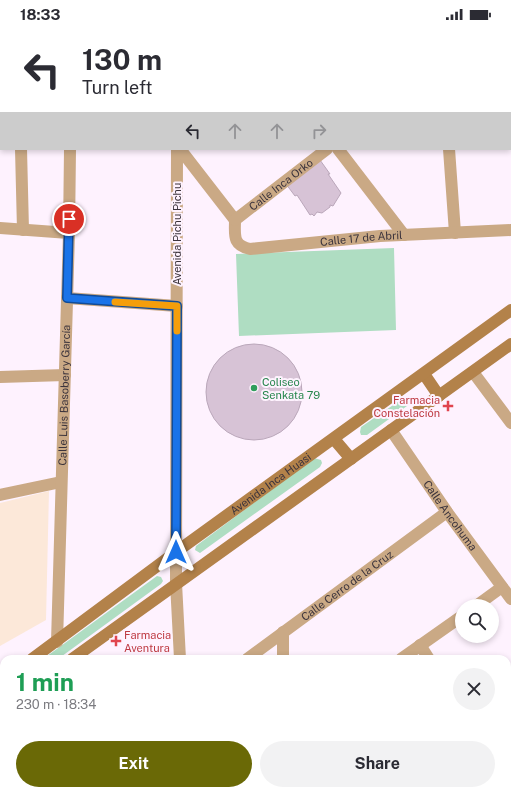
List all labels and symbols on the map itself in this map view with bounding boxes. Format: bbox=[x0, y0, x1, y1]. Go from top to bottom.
street label: Calle Inca Orko bbox=[247, 156, 315, 213]
street label: Avenida Pichu Pichu bbox=[171, 183, 183, 285]
pin bbox=[52, 202, 86, 236]
street label: Calle 17 de Abril bbox=[320, 229, 403, 248]
street label: Calle Luis Basoberry García bbox=[56, 325, 72, 466]
place label: Coliseo Senkata 79 bbox=[262, 376, 320, 401]
marker: Coliseo Senkata 79 bbox=[249, 383, 259, 393]
place label: Farmacia Constelación bbox=[374, 394, 440, 419]
marker: Farmacia Constelación bbox=[443, 401, 453, 411]
street label: Avenida Inca Huasi bbox=[228, 451, 313, 517]
street label: Calle Ancohuma bbox=[421, 478, 479, 553]
position arrow bbox=[155, 531, 197, 573]
street label: Calle Cerro de la Cruz bbox=[299, 548, 395, 623]
place label: Farmacia Aventura bbox=[124, 629, 171, 654]
marker: Farmacia Aventura bbox=[111, 636, 121, 646]

